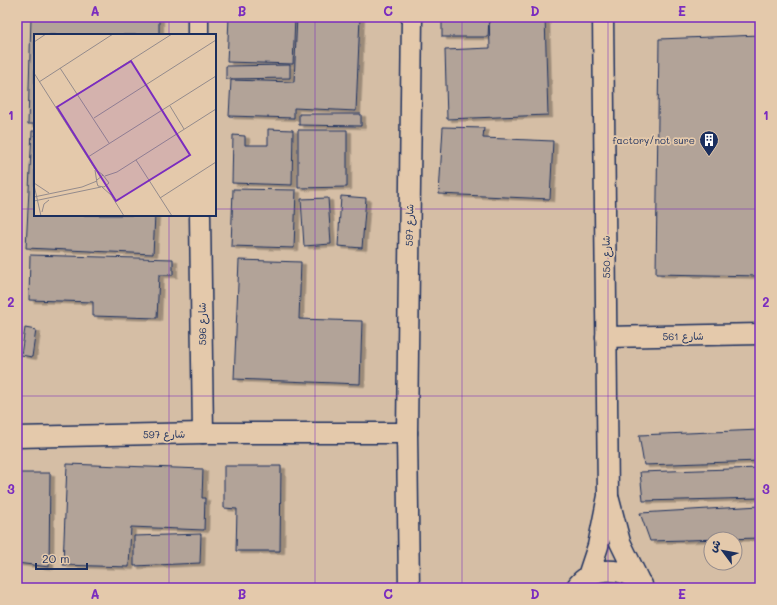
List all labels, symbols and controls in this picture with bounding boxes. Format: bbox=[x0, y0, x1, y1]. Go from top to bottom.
text: A bbox=[90, 2, 100, 19]
text: B bbox=[238, 2, 247, 19]
text: C bbox=[383, 2, 393, 19]
text: D bbox=[530, 2, 540, 19]
text: E bbox=[678, 2, 686, 19]
inset map bbox=[34, 34, 216, 216]
text: 1 bbox=[8, 106, 14, 123]
text: 1 bbox=[763, 106, 769, 123]
building icon: factory/not sure bbox=[698, 129, 720, 157]
place label: factory/not sure bbox=[613, 133, 695, 147]
street label: شارع 597 bbox=[402, 204, 417, 246]
street label: شارع 550 bbox=[599, 235, 614, 278]
text: 2 bbox=[7, 293, 15, 310]
text: 2 bbox=[762, 293, 770, 310]
street label: شارع 596 bbox=[195, 302, 210, 345]
street label: شارع 561 bbox=[662, 329, 704, 344]
street label: شارع 597 bbox=[143, 427, 185, 442]
text: 3 bbox=[7, 480, 15, 497]
text: 3 bbox=[762, 480, 770, 497]
north arrow bbox=[703, 531, 743, 571]
text: ش bbox=[705, 536, 724, 555]
scale bar bbox=[36, 545, 87, 571]
text: 20 m bbox=[42, 550, 70, 566]
text: A bbox=[90, 585, 100, 602]
text: B bbox=[238, 585, 247, 602]
text: C bbox=[383, 585, 393, 602]
text: D bbox=[530, 585, 540, 602]
text: E bbox=[678, 585, 686, 602]

